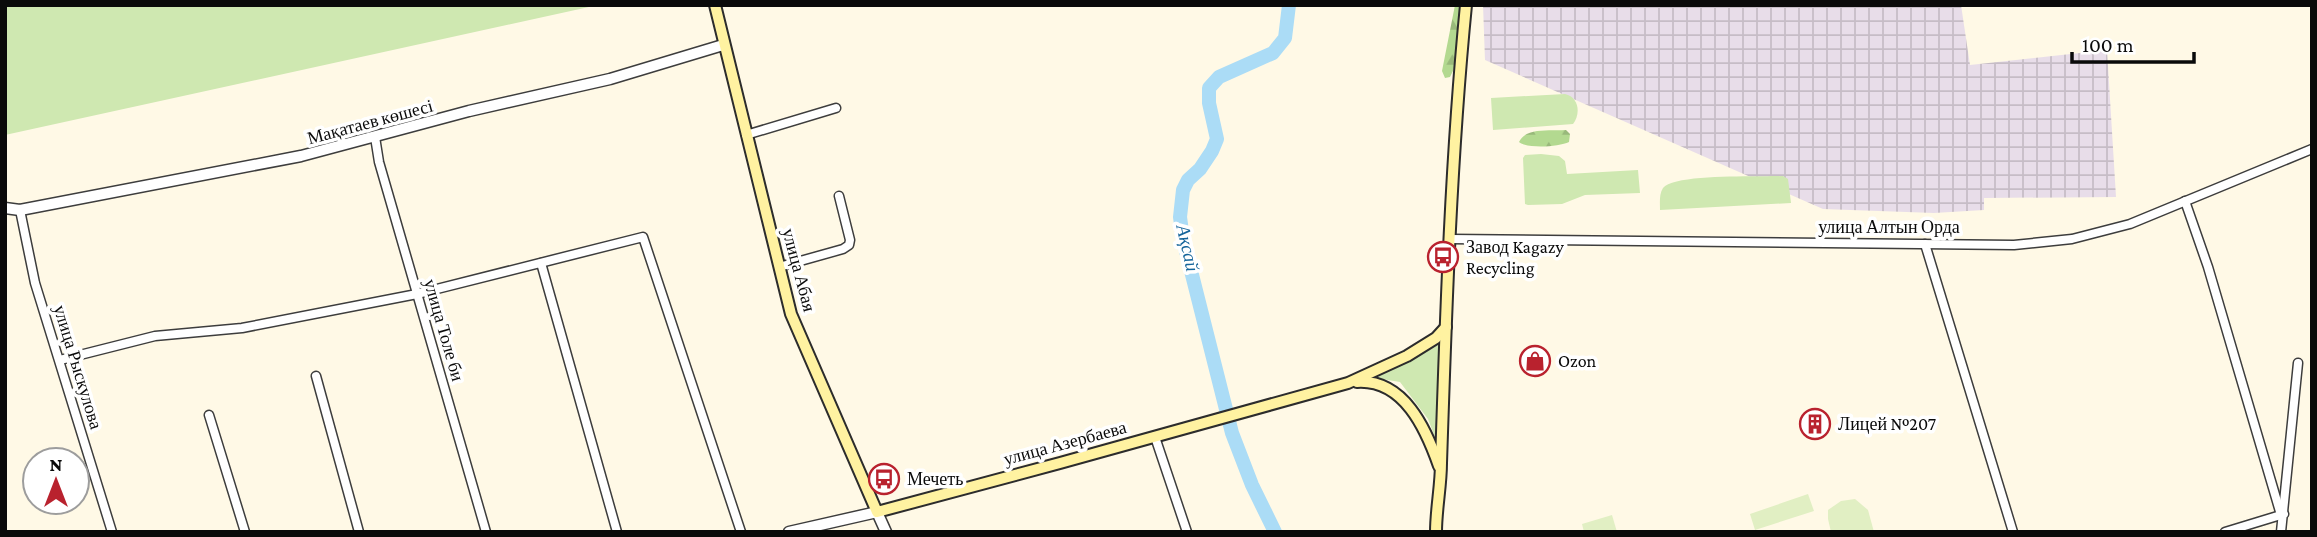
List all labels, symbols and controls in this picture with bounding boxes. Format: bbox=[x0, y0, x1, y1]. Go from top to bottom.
scale bar bbox=[2072, 21, 2194, 65]
text: 100 m bbox=[2082, 33, 2134, 57]
street label: Мақатаев көшесі bbox=[305, 96, 435, 148]
street label: улица Алтын Орда bbox=[1818, 217, 1960, 237]
water label: Ақсай bbox=[1172, 221, 1204, 274]
street label: улица Абая bbox=[778, 226, 820, 314]
place label: Завод Kagazy Recycling bbox=[1466, 237, 1564, 278]
bus stop icon: Завод Kagazy Recycling bbox=[1426, 240, 1460, 274]
street label: улица Толе би bbox=[420, 277, 468, 384]
street label: улица Рыскулова bbox=[50, 302, 106, 432]
shop icon: Ozon bbox=[1518, 344, 1552, 378]
place label: Ozon bbox=[1558, 351, 1597, 371]
building icon: Лицей №207 bbox=[1798, 407, 1832, 441]
place label: Лицей №207 bbox=[1838, 414, 1936, 434]
street label: улица Азербаева bbox=[1001, 417, 1129, 469]
north arrow bbox=[21, 446, 91, 516]
text: N bbox=[50, 454, 63, 475]
bus stop icon: Мечеть bbox=[867, 462, 901, 496]
place label: Мечеть bbox=[907, 469, 963, 489]

